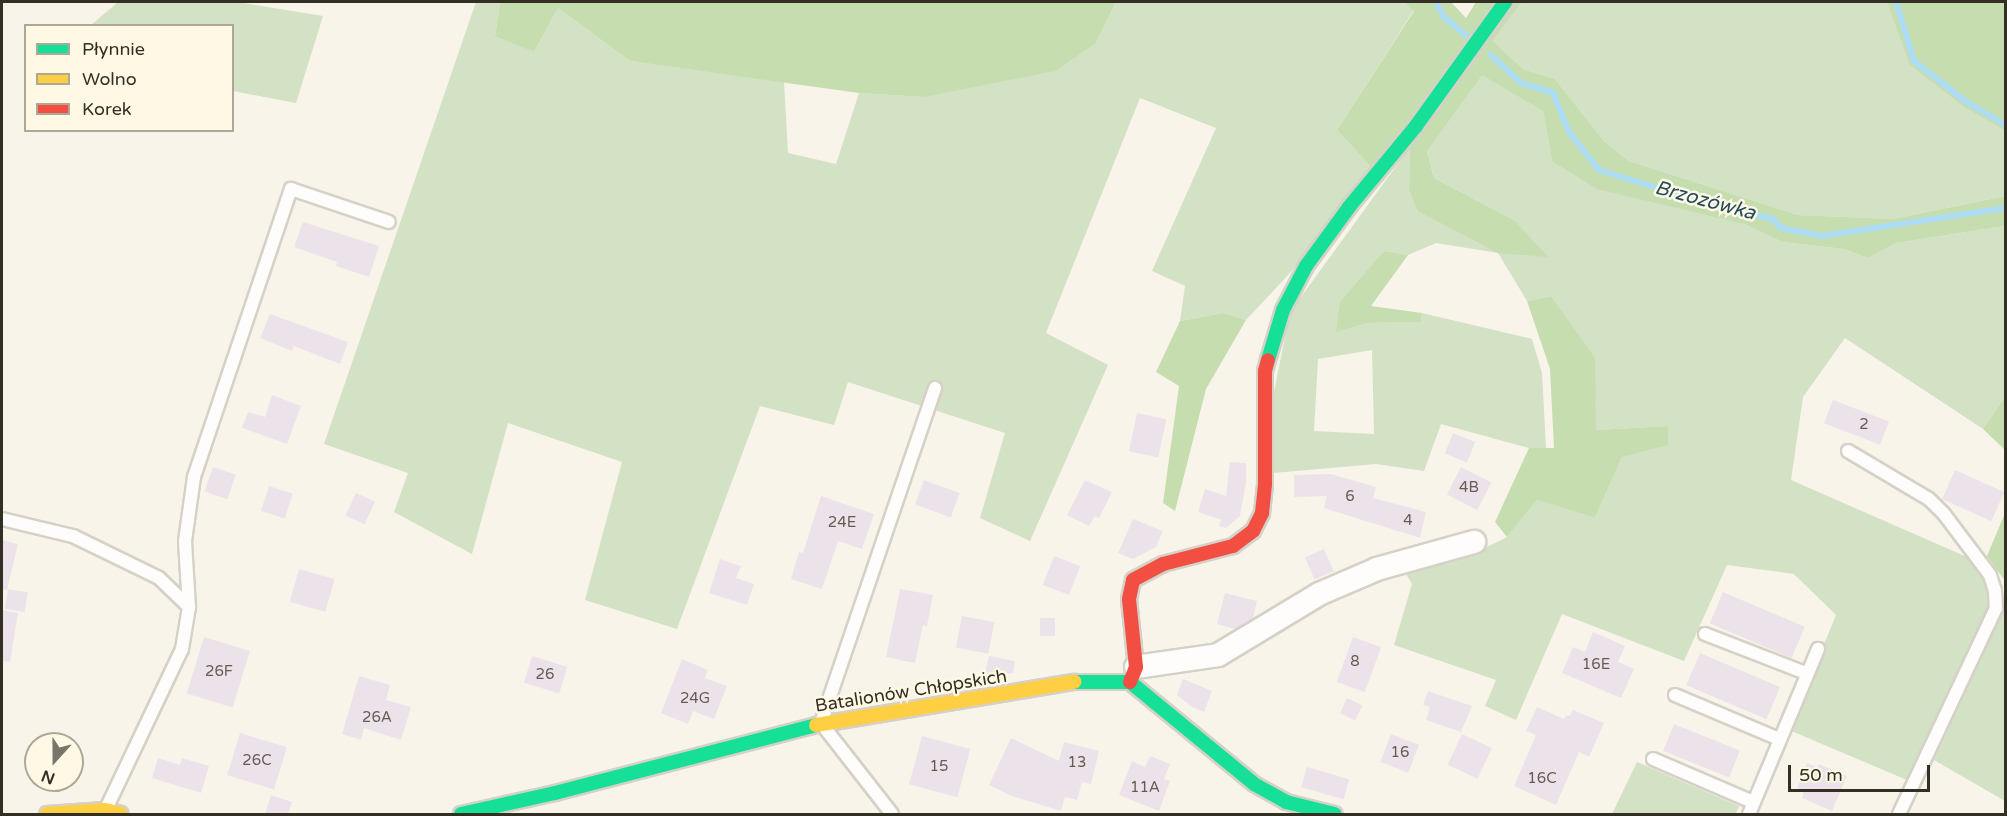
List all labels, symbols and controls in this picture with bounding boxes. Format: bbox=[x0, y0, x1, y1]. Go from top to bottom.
legend bbox=[24, 24, 234, 132]
text: Płynnie bbox=[82, 38, 145, 60]
text: Wolno bbox=[82, 68, 137, 90]
text: Korek bbox=[82, 98, 132, 120]
water label: Brzozówka bbox=[1652, 176, 1758, 226]
house number: 2 bbox=[1859, 416, 1869, 434]
house number: 4B bbox=[1459, 479, 1479, 497]
house number: 6 bbox=[1345, 488, 1355, 506]
house number: 4 bbox=[1403, 512, 1413, 530]
house number: 24E bbox=[828, 514, 856, 532]
house number: 8 bbox=[1350, 653, 1360, 671]
house number: 16E bbox=[1582, 656, 1610, 674]
house number: 26F bbox=[205, 663, 233, 681]
street label: Batalionów Chłopskich bbox=[814, 665, 1008, 717]
house number: 26 bbox=[536, 666, 554, 684]
house number: 24G bbox=[680, 690, 710, 708]
house number: 26A bbox=[362, 709, 392, 727]
north arrow bbox=[24, 732, 84, 792]
house number: 16 bbox=[1391, 744, 1409, 762]
house number: 26C bbox=[242, 752, 272, 770]
scale bar bbox=[1791, 753, 1934, 791]
house number: 13 bbox=[1068, 754, 1086, 772]
house number: 15 bbox=[930, 758, 948, 776]
text: 50 m bbox=[1799, 764, 1843, 786]
text: N bbox=[39, 765, 58, 789]
house number: 16C bbox=[1527, 770, 1557, 788]
house number: 11A bbox=[1130, 779, 1160, 797]

